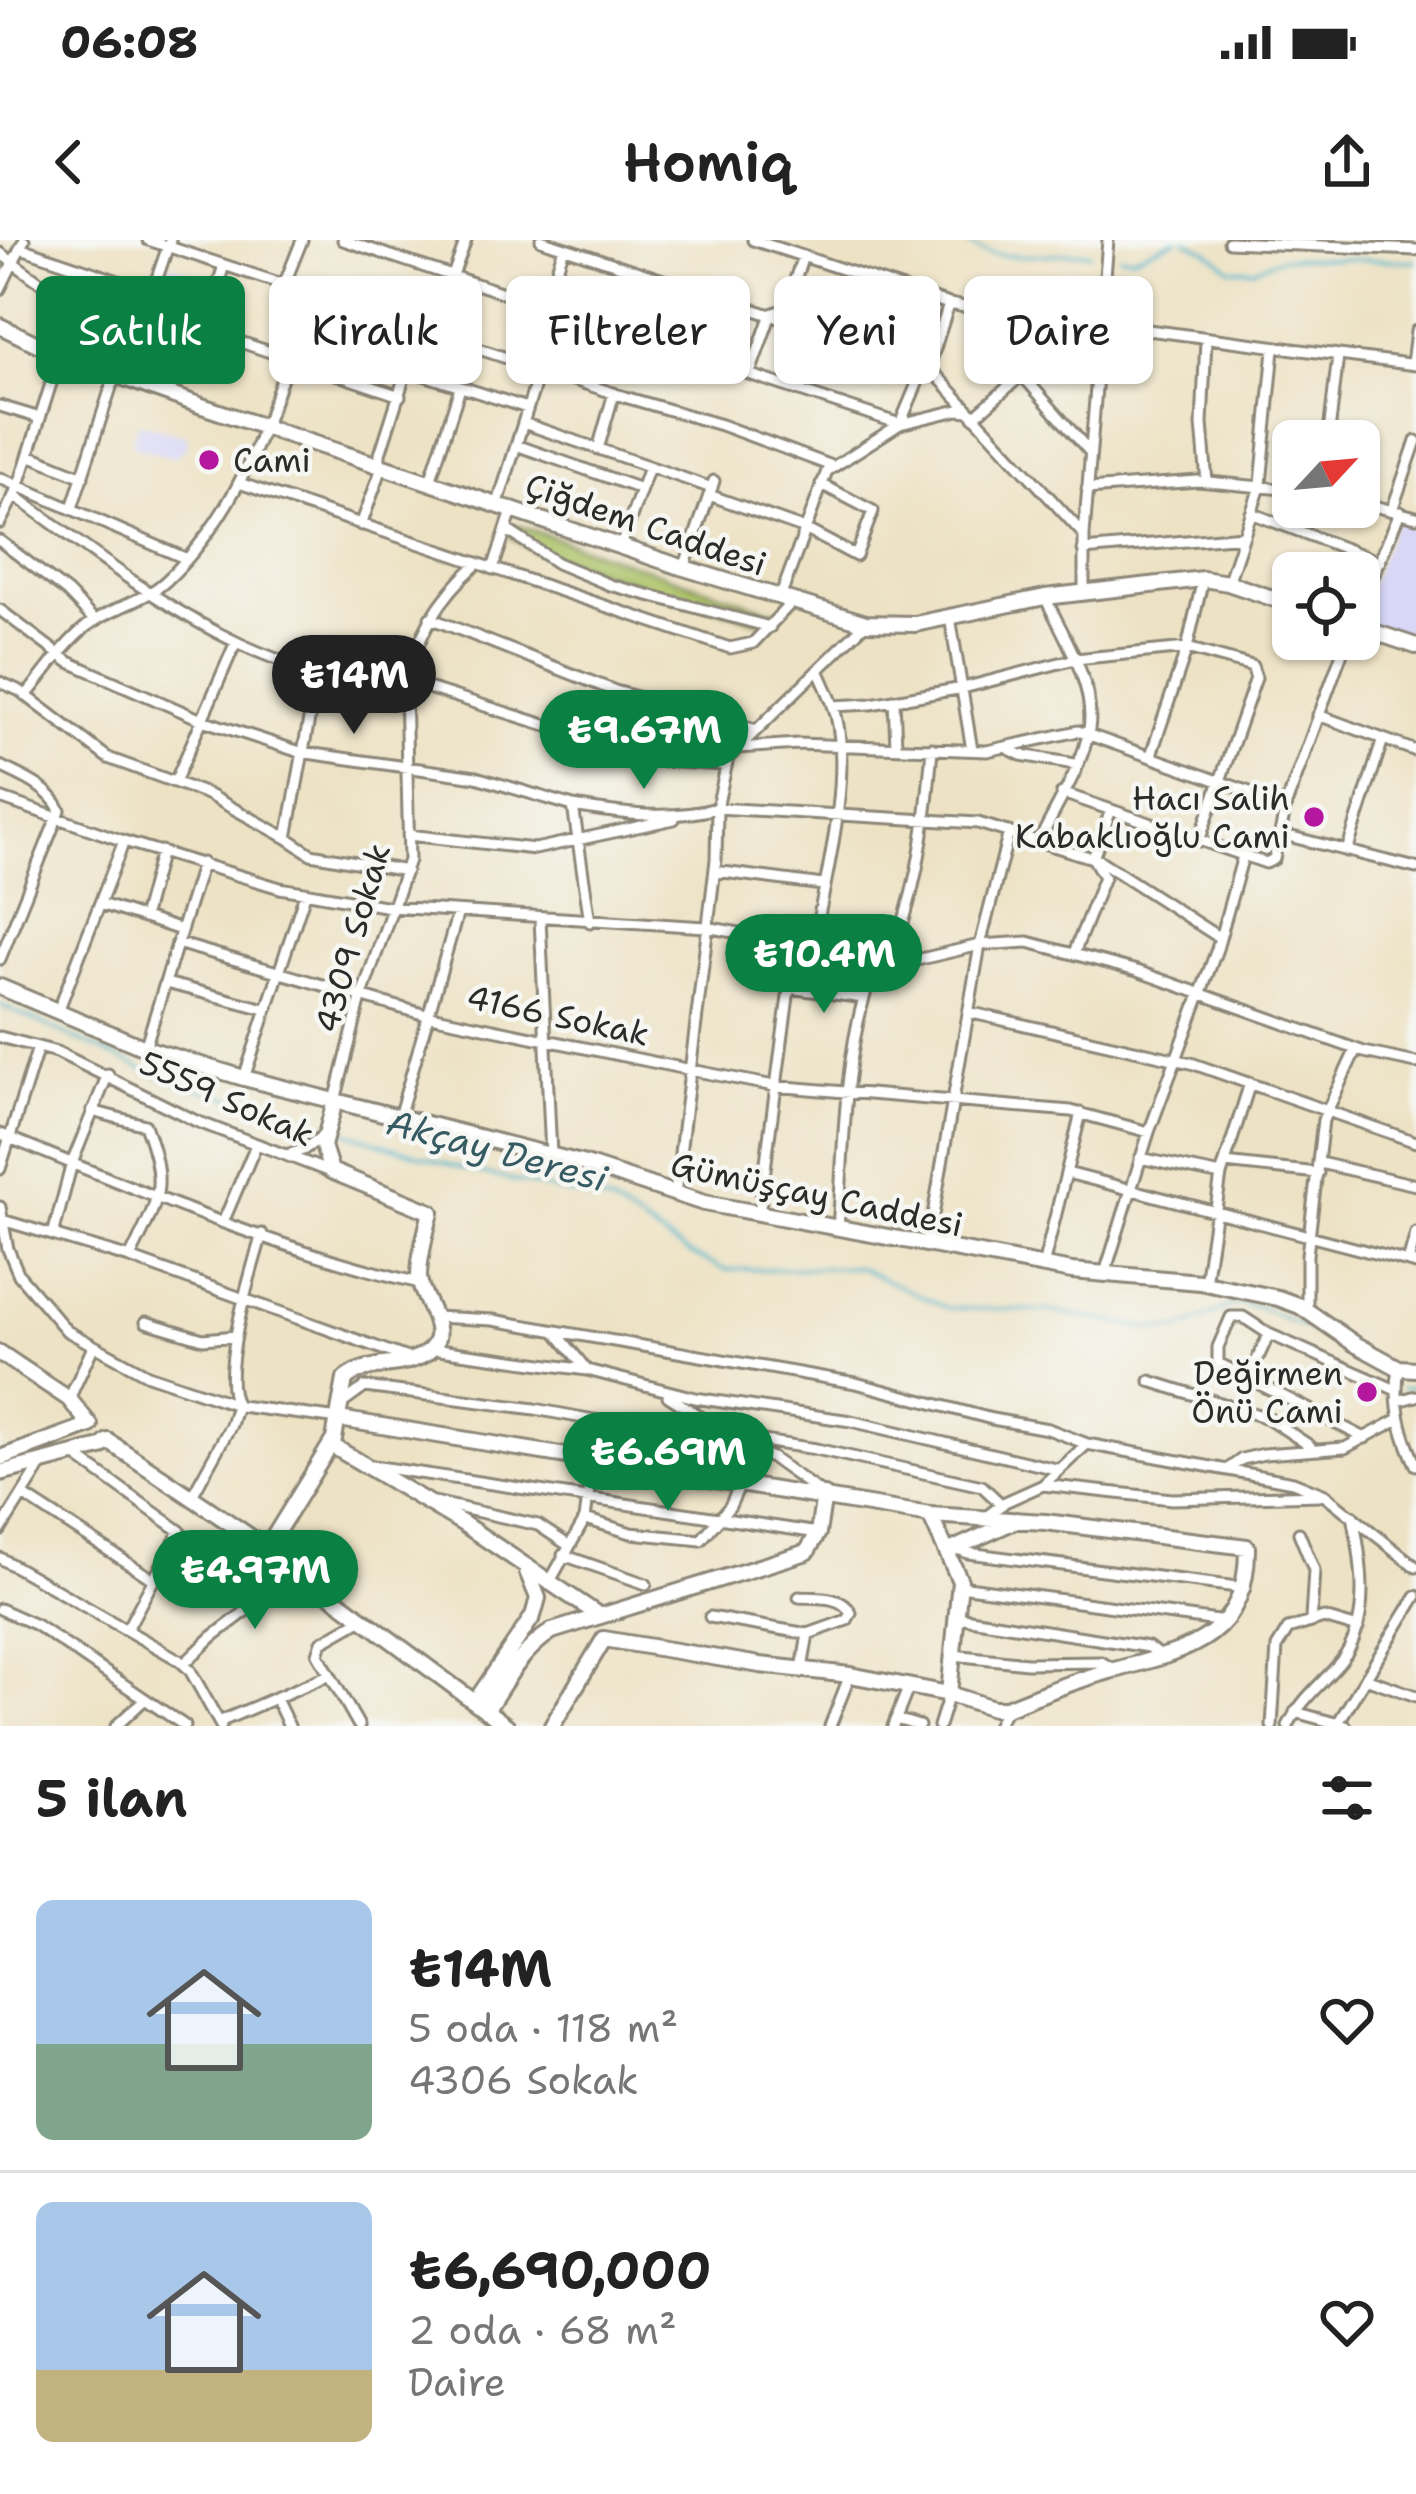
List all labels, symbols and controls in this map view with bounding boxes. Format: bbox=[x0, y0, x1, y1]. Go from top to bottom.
text: 06:08 bbox=[60, 12, 199, 72]
text: Homiq bbox=[623, 126, 793, 198]
icon: back bbox=[36, 129, 102, 195]
icon: share bbox=[1314, 129, 1380, 195]
chip: Satılık bbox=[36, 276, 245, 384]
chip: Kiralık bbox=[269, 276, 482, 384]
chip: Filtreler bbox=[506, 276, 750, 384]
chip: Yeni bbox=[774, 276, 940, 384]
chip: Daire bbox=[964, 276, 1153, 384]
north arrow bbox=[1272, 420, 1380, 528]
map controls bbox=[1272, 420, 1380, 660]
place label: Cami bbox=[233, 438, 311, 483]
marker: Cami bbox=[196, 447, 222, 473]
street label: Çiğdem Caddesi bbox=[519, 462, 772, 587]
button: locate bbox=[1272, 552, 1380, 660]
pin: ₺14M bbox=[283, 635, 425, 737]
text: ₺14M bbox=[299, 648, 409, 700]
pin: ₺9.67M bbox=[546, 690, 742, 792]
text: ₺9.67M bbox=[566, 703, 722, 755]
place label: Hacı Salih Kabaklıoğlu Cami bbox=[1015, 776, 1290, 859]
marker: Hacı Salih Kabaklıoğlu Cami bbox=[1301, 804, 1327, 830]
street label: 4309 Sokak bbox=[304, 838, 401, 1038]
pin: ₺10.4M bbox=[726, 914, 922, 1016]
text: ₺10.4M bbox=[752, 927, 896, 979]
street label: 4166 Sokak bbox=[462, 974, 653, 1057]
street label: 5559 Sokak bbox=[133, 1040, 321, 1157]
water label: Akçay Deresi bbox=[381, 1098, 613, 1204]
street label: Gümüşçay Caddesi bbox=[667, 1142, 967, 1247]
place label: Değirmen Önü Cami bbox=[1191, 1351, 1343, 1434]
marker: Değirmen Önü Cami bbox=[1354, 1379, 1380, 1405]
pin: ₺6.69M bbox=[570, 1412, 766, 1514]
text: ₺6.69M bbox=[590, 1425, 746, 1477]
pin: ₺4.97M bbox=[157, 1530, 353, 1632]
text: ₺4.97M bbox=[179, 1543, 331, 1595]
text: 5 ilan bbox=[36, 1764, 187, 1832]
icon: filters bbox=[1314, 1765, 1380, 1831]
text: ₺14M bbox=[408, 1934, 552, 2002]
icon: home bbox=[132, 1948, 276, 2092]
icon: heart bbox=[1314, 1987, 1380, 2053]
text: 5 oda · 118 m² bbox=[408, 2002, 678, 2054]
text: 4306 Sokak bbox=[408, 2054, 639, 2106]
text: ₺6,690,000 bbox=[408, 2236, 712, 2304]
icon: home bbox=[132, 2250, 276, 2394]
icon: heart bbox=[1314, 2289, 1380, 2355]
text: 2 oda · 68 m² bbox=[408, 2304, 677, 2356]
text: Daire bbox=[408, 2356, 506, 2408]

